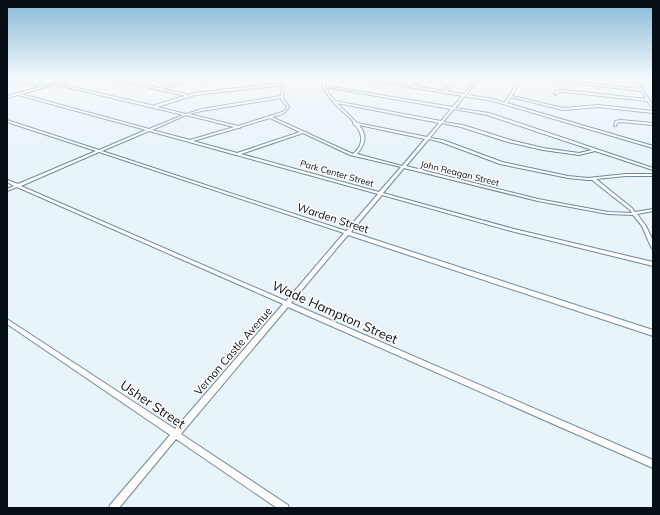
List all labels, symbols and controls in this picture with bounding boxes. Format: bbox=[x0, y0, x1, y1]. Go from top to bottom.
street label: Park Center Street bbox=[299, 157, 375, 189]
street label: John Reagan Street bbox=[419, 158, 501, 188]
street label: Warden Street bbox=[295, 200, 371, 236]
street label: Wade Hampton Street bbox=[270, 277, 401, 347]
street label: Vernon Castle Avenue bbox=[191, 304, 275, 398]
street label: Usher Street bbox=[118, 376, 189, 432]

